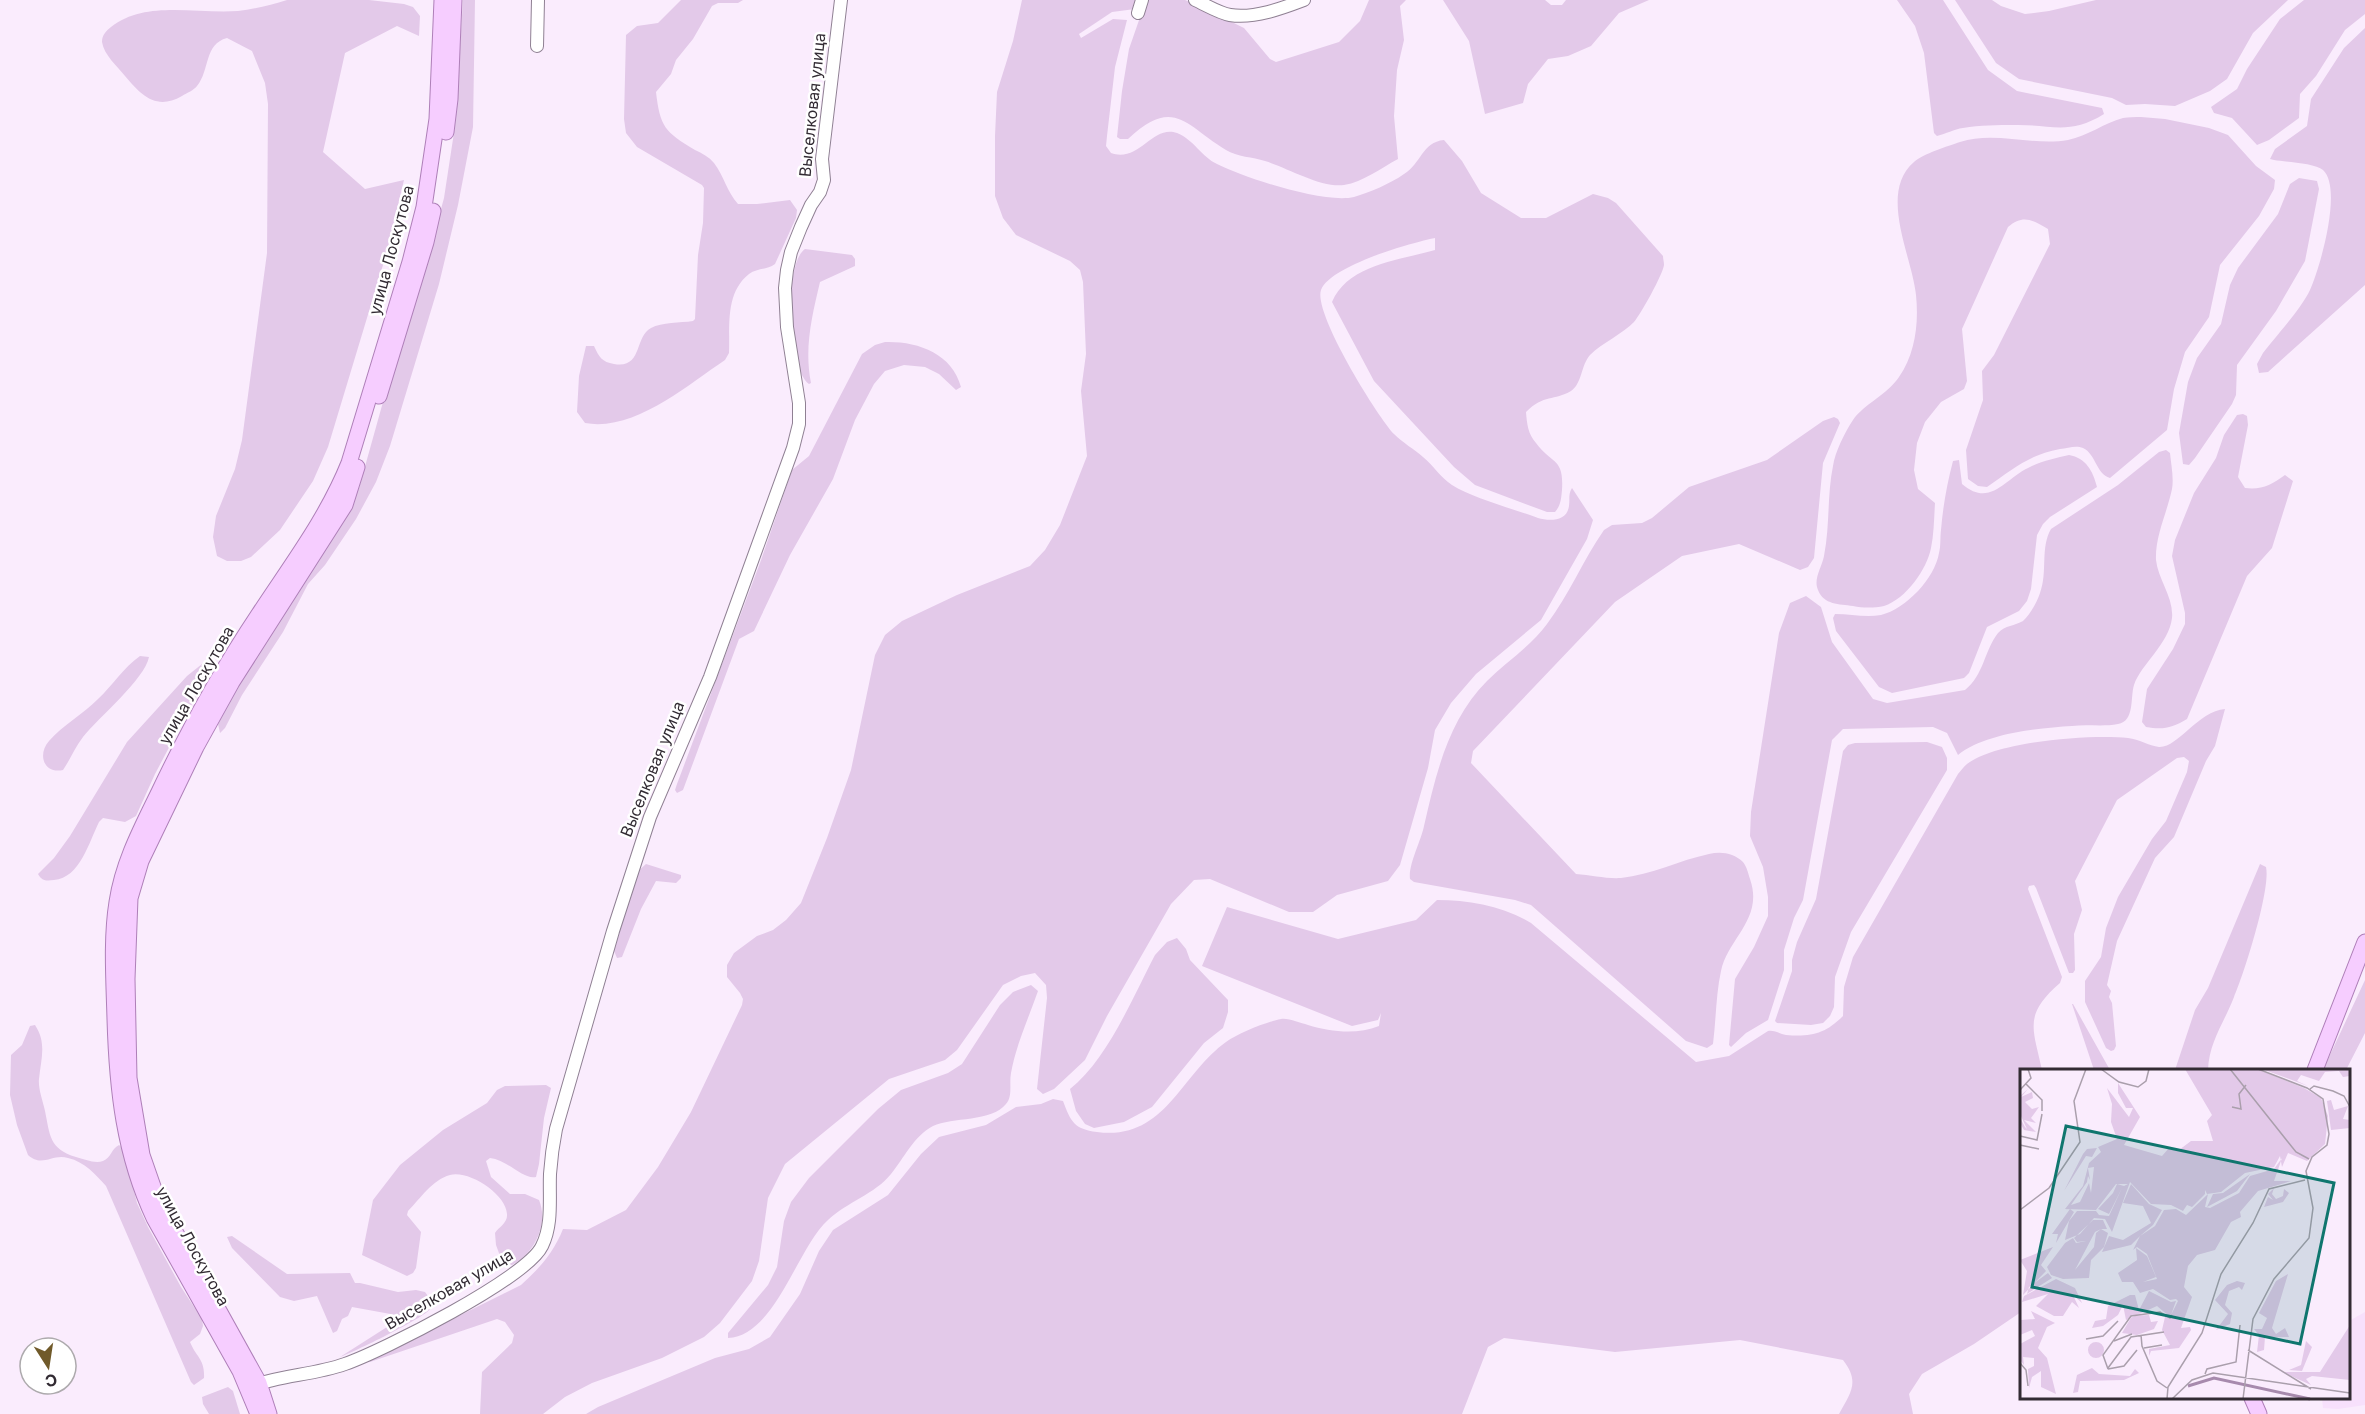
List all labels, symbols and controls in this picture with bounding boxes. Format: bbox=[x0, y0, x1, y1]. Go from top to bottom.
street label: Выселковая улица bbox=[794, 32, 830, 178]
street label: улица Лоскутова bbox=[364, 183, 418, 317]
street label: улица Лоскутова bbox=[154, 622, 238, 748]
street label: Выселковая улица bbox=[616, 698, 688, 840]
inset map bbox=[2020, 1069, 2350, 1399]
street label: улица Лоскутова bbox=[152, 1183, 234, 1309]
street label: Выселковая улица bbox=[381, 1244, 517, 1334]
north arrow bbox=[18, 1336, 78, 1396]
text: С bbox=[43, 1370, 59, 1392]

